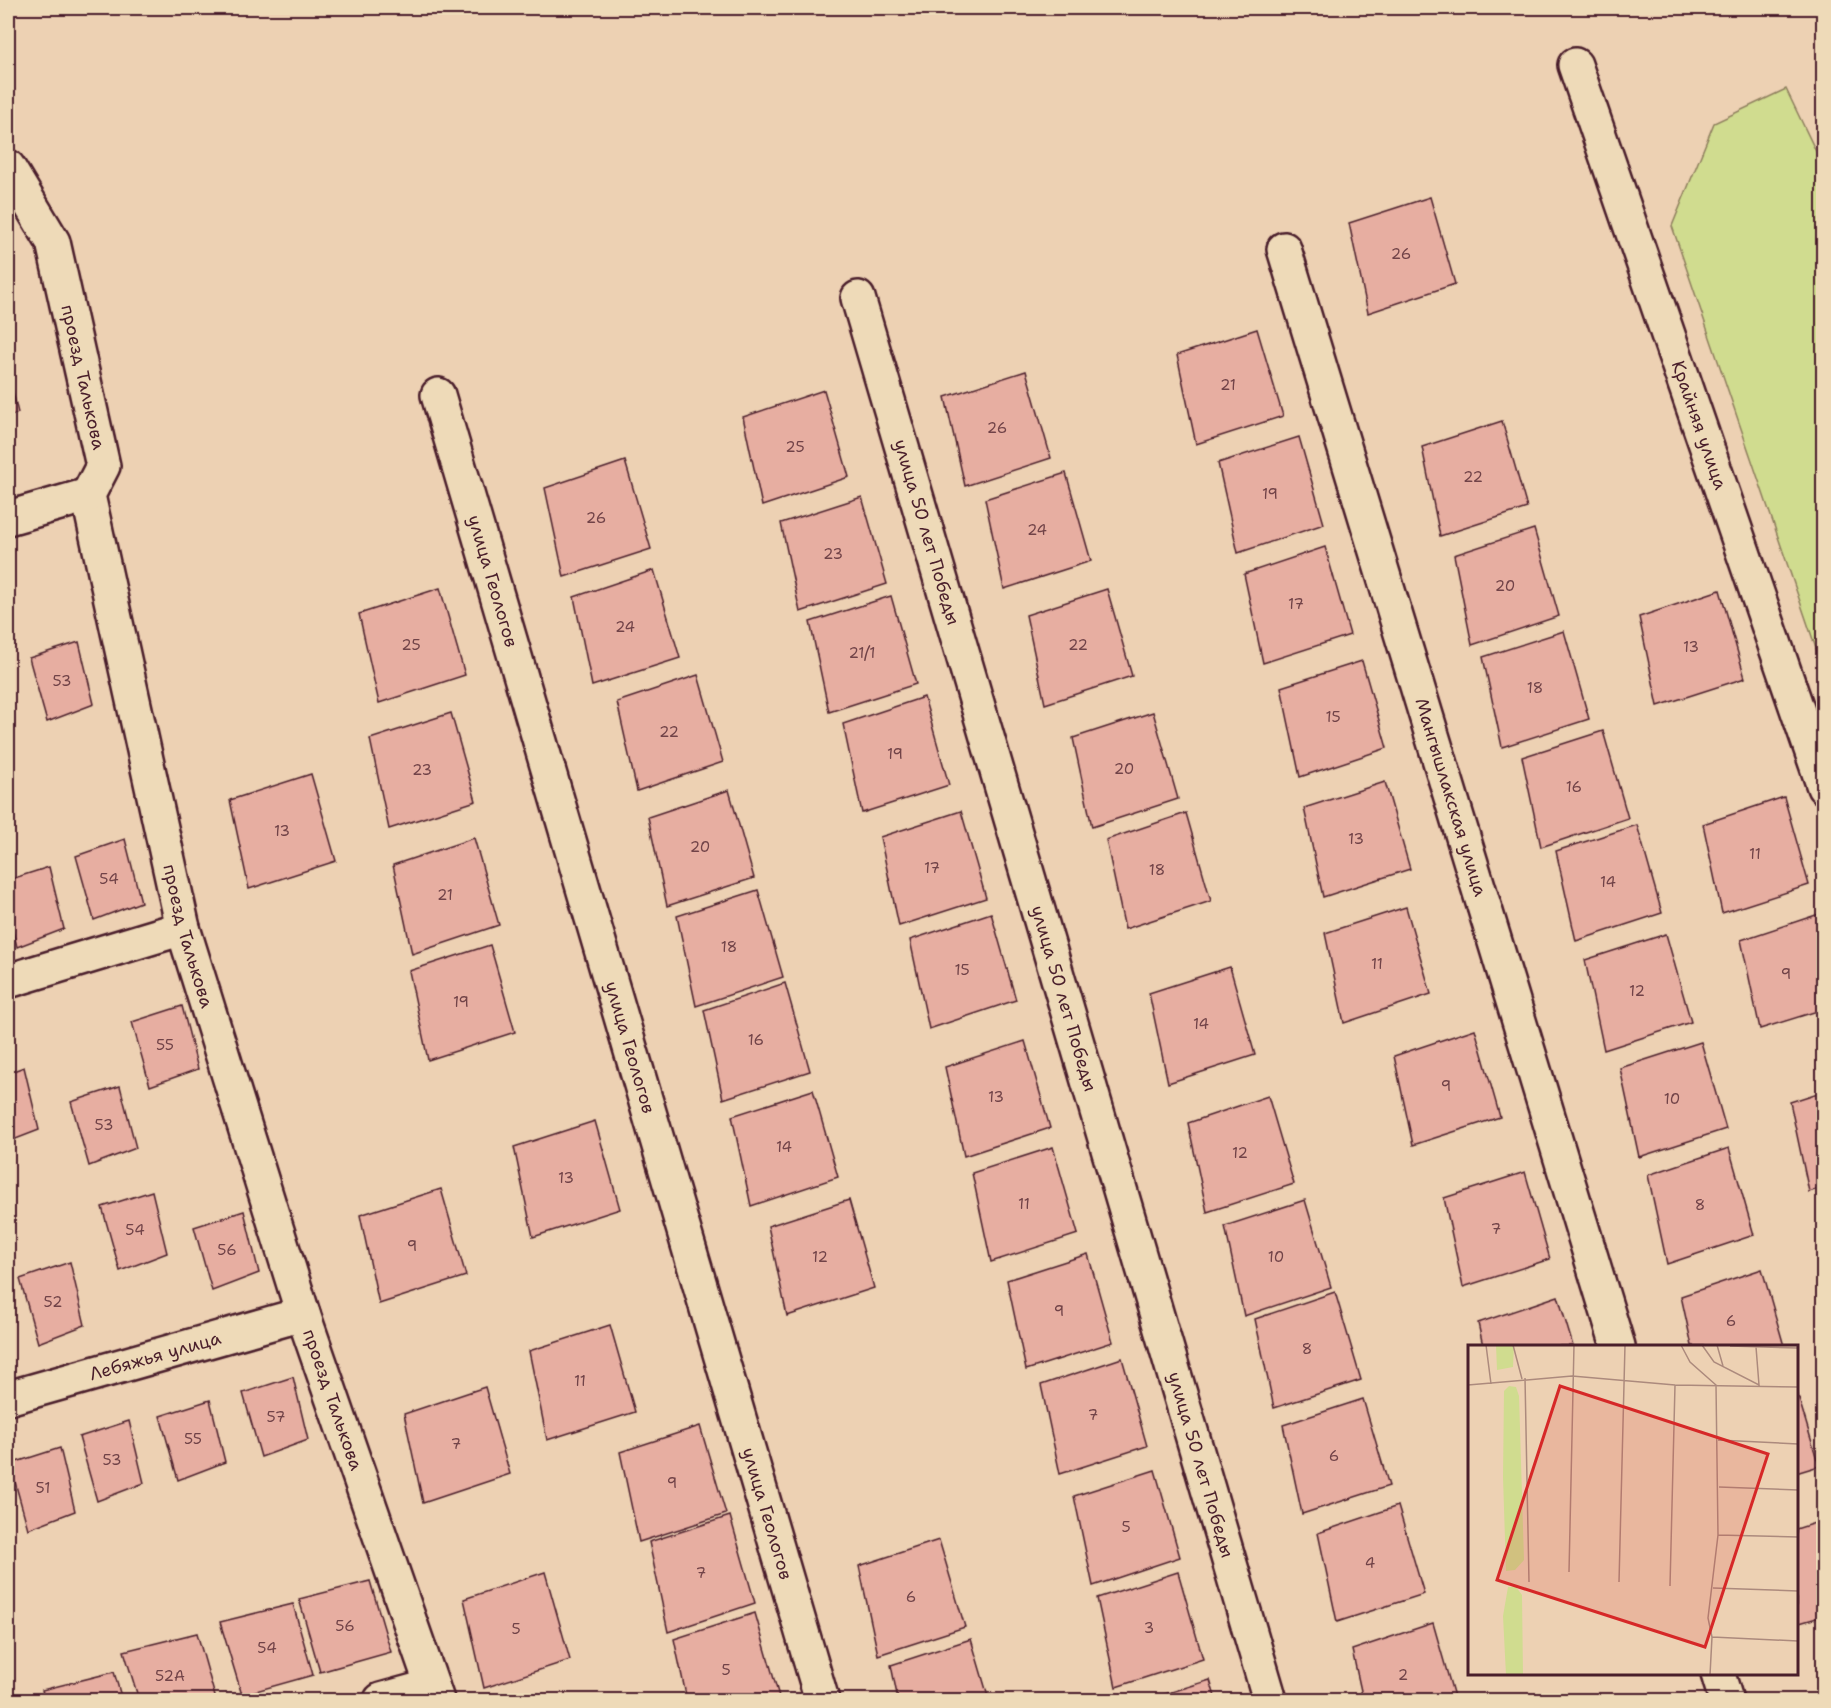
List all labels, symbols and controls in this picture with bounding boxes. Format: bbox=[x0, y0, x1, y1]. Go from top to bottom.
house number: 26 bbox=[1391, 244, 1411, 264]
street label: проезд Талькова bbox=[55, 302, 111, 452]
street label: Крайняя улица bbox=[1666, 357, 1733, 493]
house number: 21 bbox=[1220, 375, 1236, 395]
house number: 26 bbox=[987, 418, 1007, 438]
street label: улица 50 лет Победы bbox=[888, 436, 965, 628]
house number: 25 bbox=[785, 437, 805, 457]
house number: 22 bbox=[1463, 467, 1483, 487]
house number: 19 bbox=[1262, 484, 1278, 504]
house number: 26 bbox=[586, 508, 606, 528]
street label: улица Геологов bbox=[462, 512, 524, 650]
house number: 24 bbox=[1027, 520, 1047, 540]
house number: 23 bbox=[823, 544, 843, 564]
house number: 20 bbox=[1495, 576, 1515, 596]
house number: 17 bbox=[1288, 594, 1304, 614]
house number: 24 bbox=[615, 617, 635, 637]
house number: 25 bbox=[401, 635, 421, 655]
house number: 22 bbox=[1068, 635, 1088, 655]
house number: 13 bbox=[1683, 637, 1699, 657]
house number: 21/1 bbox=[848, 643, 876, 663]
house number: 53 bbox=[53, 671, 72, 691]
house number: 18 bbox=[1527, 678, 1543, 698]
street label: Мангышлакская улица bbox=[1409, 695, 1492, 899]
house number: 15 bbox=[1325, 707, 1341, 727]
house number: 22 bbox=[659, 722, 679, 742]
house number: 19 bbox=[887, 744, 903, 764]
house number: 20 bbox=[1114, 759, 1134, 779]
house number: 23 bbox=[412, 760, 432, 780]
house number: 16 bbox=[1566, 777, 1582, 797]
house number: 13 bbox=[274, 821, 290, 841]
house number: 13 bbox=[1348, 829, 1364, 849]
house number: 20 bbox=[690, 837, 710, 857]
house number: 11 bbox=[1749, 844, 1761, 864]
house number: 17 bbox=[924, 858, 940, 878]
house number: 18 bbox=[1149, 860, 1165, 880]
street label: проезд Талькова bbox=[157, 862, 219, 1011]
house number: 54 bbox=[99, 869, 119, 889]
house number: 14 bbox=[1600, 872, 1616, 892]
house number: 21 bbox=[437, 885, 453, 905]
street label: улица 50 лет Победы bbox=[1025, 903, 1102, 1094]
house number: 18 bbox=[721, 937, 737, 957]
house number: 11 bbox=[1371, 954, 1383, 974]
house number: 15 bbox=[954, 960, 970, 980]
house number: 9 bbox=[1781, 964, 1791, 984]
street label: улица Геологов bbox=[599, 978, 661, 1116]
house number: 12 bbox=[1629, 981, 1645, 1001]
house number: 19 bbox=[453, 992, 469, 1012]
house number: 14 bbox=[1193, 1014, 1209, 1034]
house number: 16 bbox=[748, 1030, 764, 1050]
house number: 55 bbox=[156, 1035, 174, 1055]
house number: 9 bbox=[1441, 1076, 1451, 1096]
house number: 13 bbox=[988, 1087, 1004, 1107]
house number: 10 bbox=[1664, 1089, 1680, 1109]
house number: 53 bbox=[95, 1115, 114, 1135]
house number: 14 bbox=[776, 1137, 792, 1157]
house number: 12 bbox=[1232, 1143, 1248, 1163]
house number: 13 bbox=[558, 1168, 574, 1188]
house number: 11 bbox=[1018, 1194, 1030, 1214]
house number: 8 bbox=[1695, 1195, 1705, 1215]
house number: 7 bbox=[1491, 1219, 1501, 1239]
house number: 54 bbox=[125, 1220, 145, 1240]
house number: 9 bbox=[407, 1236, 417, 1256]
house number: 56 bbox=[217, 1240, 237, 1260]
house number: 12 bbox=[812, 1247, 828, 1267]
house number: 10 bbox=[1268, 1247, 1284, 1267]
house number: 52 bbox=[44, 1292, 62, 1312]
house number: 9 bbox=[1054, 1301, 1064, 1321]
house number: 6 bbox=[1726, 1311, 1736, 1331]
street label: Лебяжья улица bbox=[87, 1326, 224, 1386]
street label: проезд Талькова bbox=[297, 1326, 368, 1474]
house number: 8 bbox=[1302, 1339, 1312, 1359]
inset map bbox=[1468, 1345, 1798, 1675]
street label: улица 50 лет Победы bbox=[1162, 1369, 1240, 1560]
house number: 11 bbox=[574, 1371, 586, 1391]
house number: 7 bbox=[1088, 1405, 1098, 1425]
house number: 57 bbox=[267, 1407, 285, 1427]
house number: 55 bbox=[184, 1429, 202, 1449]
house number: 7 bbox=[451, 1434, 461, 1454]
street label: улица Геологов bbox=[736, 1445, 798, 1583]
house number: 6 bbox=[1329, 1446, 1339, 1466]
house number: 53 bbox=[103, 1450, 122, 1470]
house number: 9 bbox=[667, 1473, 677, 1493]
house number: 51 bbox=[36, 1478, 50, 1498]
house number: 5 bbox=[1121, 1517, 1131, 1537]
house number: 4 bbox=[1365, 1553, 1375, 1573]
house number: 7 bbox=[696, 1563, 706, 1583]
house number: 6 bbox=[906, 1587, 916, 1607]
house number: 56 bbox=[335, 1616, 355, 1636]
house number: 3 bbox=[1144, 1618, 1154, 1638]
house number: 5 bbox=[511, 1619, 521, 1639]
house number: 54 bbox=[257, 1638, 277, 1658]
house number: 5 bbox=[721, 1660, 731, 1680]
house number: 2 bbox=[1398, 1665, 1408, 1685]
house number: 52А bbox=[155, 1666, 185, 1686]

